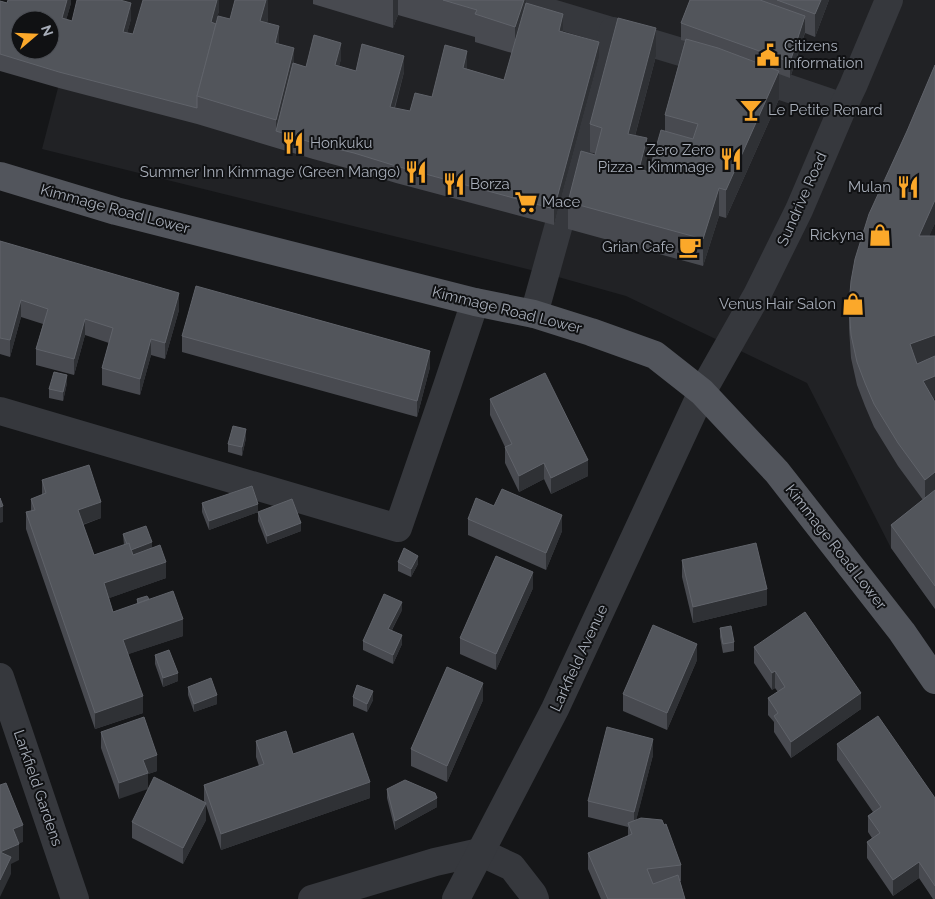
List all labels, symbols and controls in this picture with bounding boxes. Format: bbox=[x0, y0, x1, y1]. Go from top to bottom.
north arrow bbox=[10, 10, 60, 60]
text: N bbox=[38, 23, 57, 38]
place label: Citizens Information bbox=[784, 37, 863, 72]
public building icon: Citizens Information bbox=[755, 42, 781, 68]
bar icon: Le Petite Renard bbox=[738, 97, 764, 123]
place label: Le Petite Renard bbox=[768, 101, 883, 119]
restaurant icon: Honkuku bbox=[280, 130, 306, 156]
place label: Honkuku bbox=[310, 134, 372, 152]
place label: Zero Zero Pizza - Kimmage bbox=[598, 141, 714, 176]
restaurant icon: Zero Zero Pizza - Kimmage bbox=[718, 146, 744, 172]
street label: Sundrive Road bbox=[773, 149, 831, 249]
restaurant icon: Summer Inn Kimmage (Green Mango) bbox=[403, 159, 429, 185]
place label: Summer Inn Kimmage (Green Mango) bbox=[140, 163, 400, 181]
restaurant icon: Borza bbox=[441, 171, 467, 197]
restaurant icon: Mulan bbox=[895, 174, 921, 200]
place label: Borza bbox=[470, 175, 510, 193]
place label: Mulan bbox=[848, 178, 891, 196]
street label: Kimmage Road Lower bbox=[38, 180, 192, 238]
supermarket icon: Mace bbox=[513, 189, 539, 215]
place label: Mace bbox=[542, 193, 580, 211]
shop icon: Rickyna bbox=[867, 222, 893, 248]
place label: Rickyna bbox=[810, 226, 864, 244]
cafe icon: Grian Cafe bbox=[677, 234, 703, 260]
place label: Grian Cafe bbox=[602, 238, 674, 256]
street label: Kimmage Road Lower bbox=[430, 283, 584, 337]
shop icon: Venus Hair Salon bbox=[840, 291, 866, 317]
place label: Venus Hair Salon bbox=[719, 295, 836, 313]
street label: Kimmage Road Lower bbox=[782, 481, 891, 614]
street label: Larkfield Avenue bbox=[546, 601, 612, 714]
street label: Larkfield Gardens bbox=[10, 727, 66, 849]

